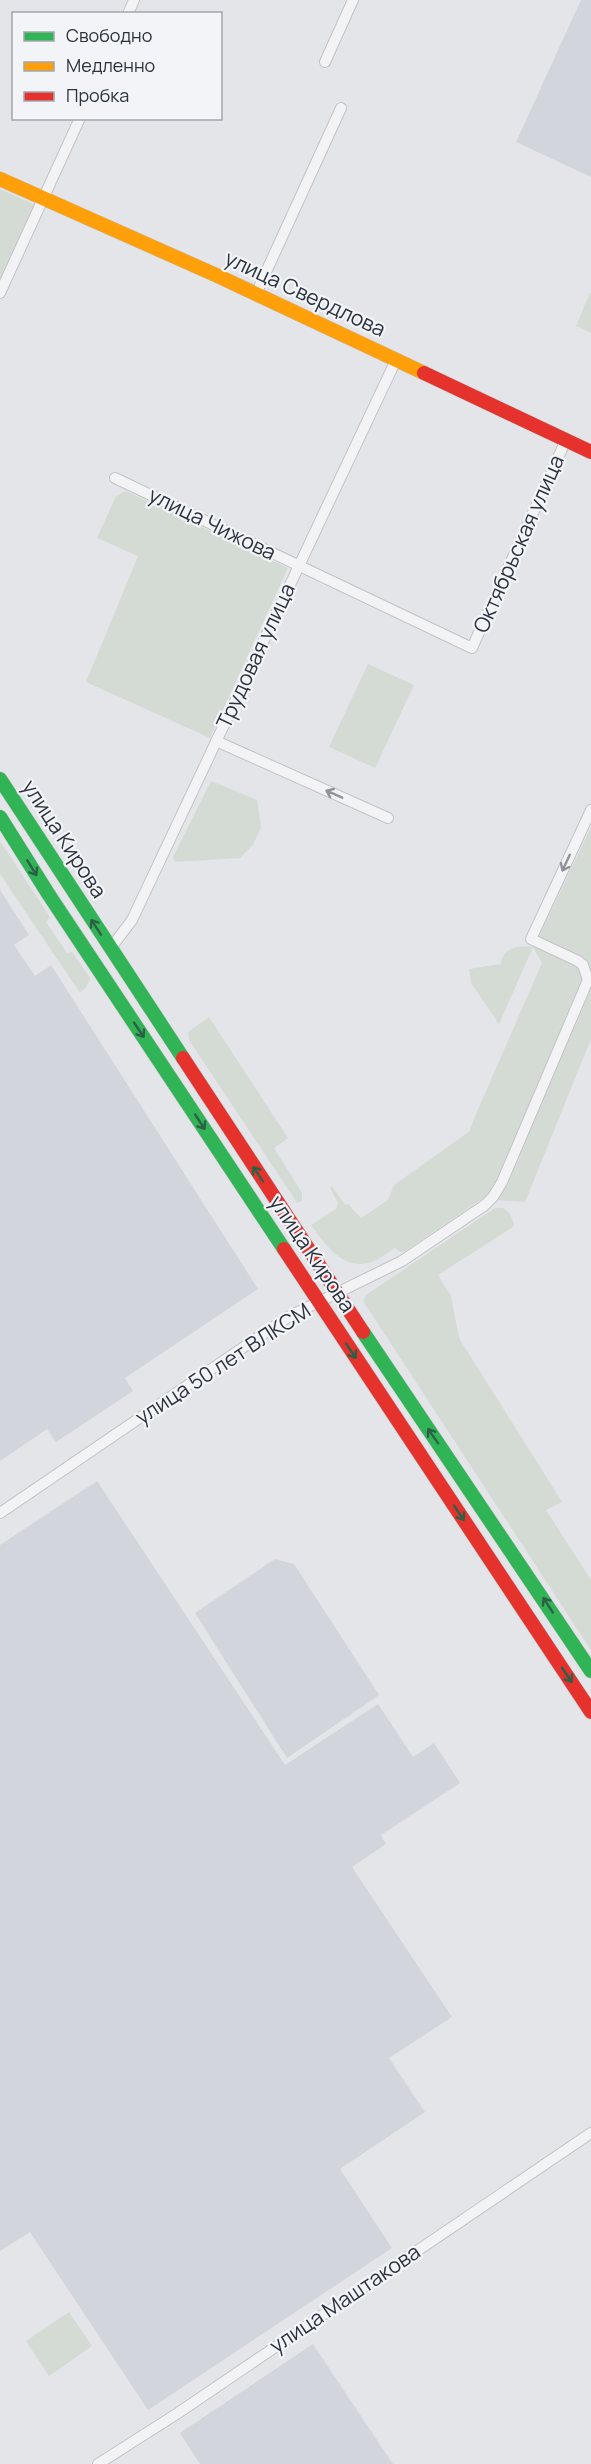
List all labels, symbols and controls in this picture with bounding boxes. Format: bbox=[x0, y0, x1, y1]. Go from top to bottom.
legend bbox=[12, 12, 222, 120]
text: Свободно bbox=[66, 23, 152, 47]
text: Медленно bbox=[66, 53, 155, 77]
text: Пробка bbox=[66, 83, 129, 107]
street label: улица Свердлова bbox=[220, 244, 390, 343]
street label: Октябрьская улица bbox=[466, 450, 570, 637]
street label: улица Чижова bbox=[144, 480, 281, 566]
street label: Трудовая улица bbox=[209, 578, 301, 733]
street label: улица Кирова bbox=[16, 774, 114, 903]
one-way arrow bbox=[326, 788, 344, 799]
one-way arrow bbox=[560, 854, 572, 872]
one-way arrow bbox=[26, 859, 38, 876]
one-way arrow bbox=[90, 919, 102, 936]
one-way arrow bbox=[133, 1022, 145, 1038]
one-way arrow bbox=[194, 1114, 206, 1130]
one-way arrow bbox=[251, 1166, 264, 1183]
street label: улица Кирова bbox=[263, 1189, 362, 1318]
street label: улица 50 лет ВЛКСМ bbox=[129, 1296, 316, 1430]
one-way arrow bbox=[345, 1342, 357, 1358]
one-way arrow bbox=[427, 1428, 439, 1444]
one-way arrow bbox=[453, 1504, 465, 1521]
one-way arrow bbox=[541, 1596, 554, 1613]
one-way arrow bbox=[561, 1667, 573, 1683]
street label: улица Маштакова bbox=[264, 2237, 425, 2359]

